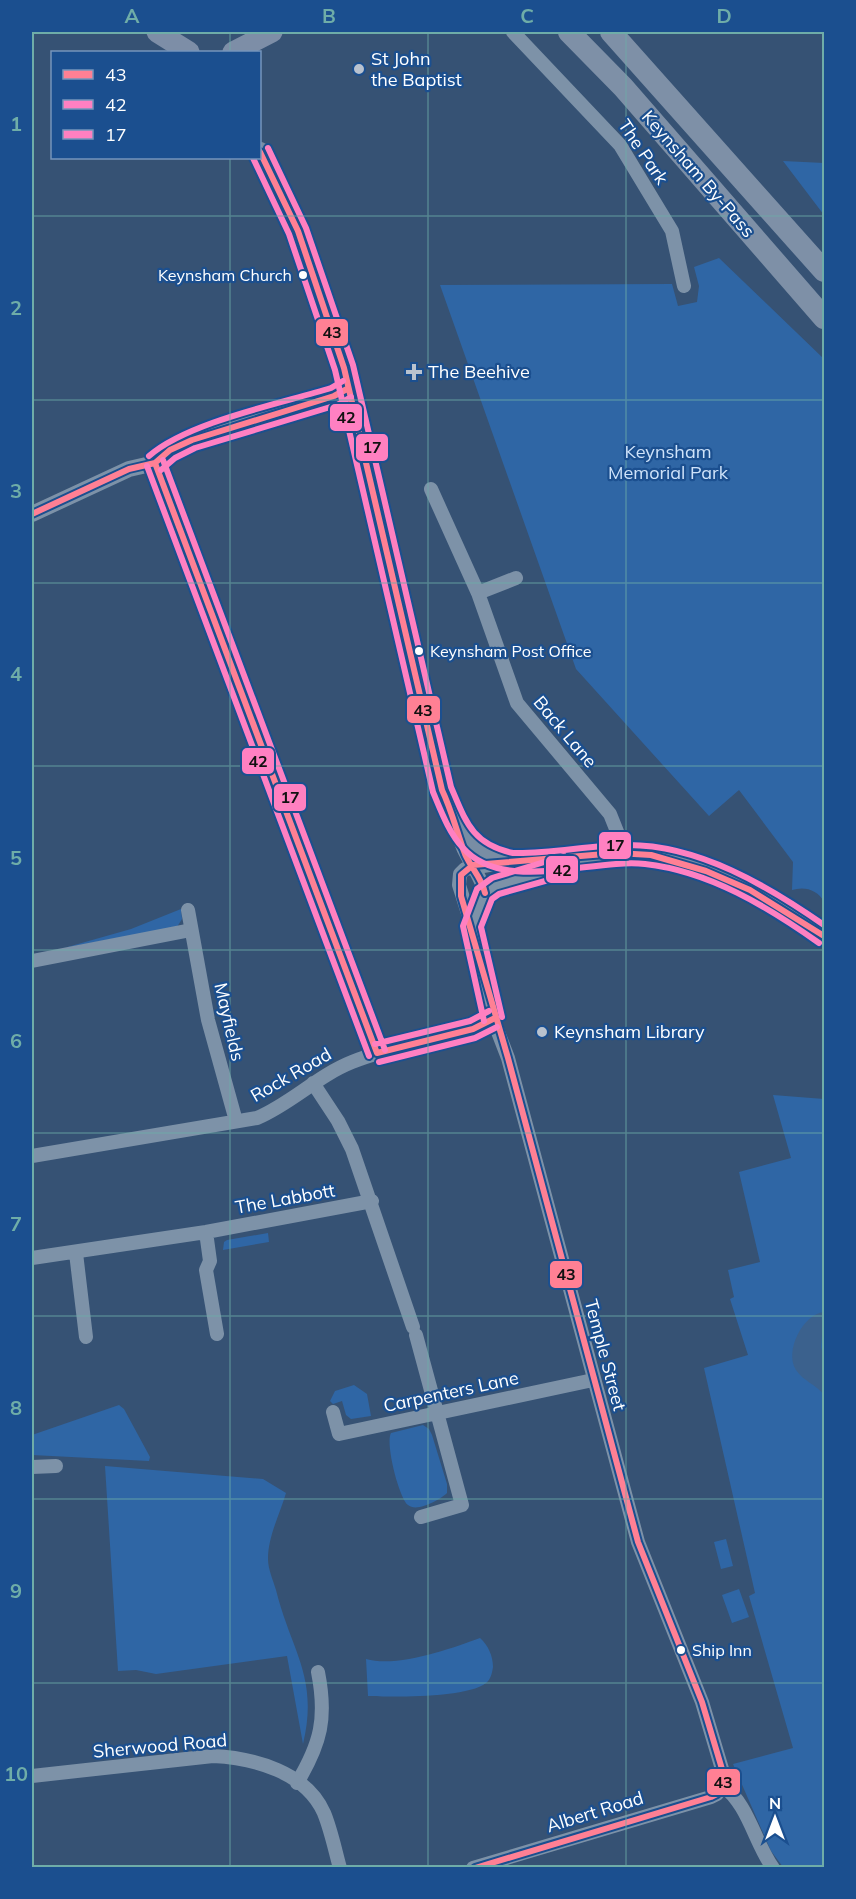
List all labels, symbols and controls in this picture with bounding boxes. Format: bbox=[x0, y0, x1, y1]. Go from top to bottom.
text: A bbox=[125, 3, 140, 28]
text: B bbox=[322, 3, 336, 28]
text: C bbox=[520, 3, 534, 28]
text: D bbox=[716, 3, 732, 28]
place label: St John the Baptist bbox=[371, 47, 462, 91]
legend bbox=[51, 51, 261, 159]
marker: St John the Baptist bbox=[352, 62, 366, 76]
text: 43 bbox=[105, 63, 127, 86]
text: 42 bbox=[105, 93, 127, 116]
street label: Keynsham By-Pass bbox=[637, 105, 760, 242]
text: 1 bbox=[10, 111, 22, 136]
street label: The Park bbox=[613, 115, 674, 189]
text: 17 bbox=[105, 123, 127, 146]
place label: Keynsham Church bbox=[158, 265, 292, 285]
marker: Keynsham Church bbox=[297, 269, 309, 281]
text: 2 bbox=[10, 295, 22, 320]
line badge: 43 bbox=[315, 318, 349, 347]
text: 43 bbox=[322, 322, 342, 342]
place label: The Beehive bbox=[428, 360, 530, 383]
marker: The Beehive bbox=[405, 363, 423, 381]
line badge: 42 bbox=[329, 403, 363, 432]
text: 42 bbox=[336, 407, 356, 427]
line badge: 17 bbox=[355, 433, 389, 462]
text: 17 bbox=[362, 437, 382, 457]
park label: Keynsham Memorial Park bbox=[608, 440, 729, 484]
text: 3 bbox=[10, 478, 22, 503]
place label: Keynsham Post Office bbox=[430, 641, 592, 661]
marker: Keynsham Post Office bbox=[413, 645, 425, 657]
text: 4 bbox=[10, 661, 22, 686]
street label: Back Lane bbox=[529, 691, 602, 772]
line badge: 43 bbox=[406, 695, 441, 724]
text: 43 bbox=[413, 700, 433, 720]
line badge: 42 bbox=[241, 747, 275, 775]
text: 42 bbox=[248, 751, 268, 771]
line badge: 17 bbox=[273, 783, 307, 812]
text: 17 bbox=[280, 787, 300, 807]
line badge: 17 bbox=[598, 831, 632, 860]
text: 17 bbox=[605, 835, 625, 855]
text: 5 bbox=[10, 845, 22, 870]
line badge: 42 bbox=[545, 855, 579, 884]
text: 42 bbox=[552, 860, 572, 880]
street label: Mayfields bbox=[209, 980, 250, 1063]
place label: Keynsham Library bbox=[554, 1020, 705, 1043]
marker: Keynsham Library bbox=[535, 1025, 549, 1039]
text: 6 bbox=[10, 1028, 22, 1053]
street label: Rock Road bbox=[246, 1042, 335, 1107]
street label: The Labbott bbox=[233, 1178, 336, 1219]
text: 7 bbox=[10, 1211, 22, 1236]
line badge: 43 bbox=[549, 1260, 583, 1289]
text: 43 bbox=[556, 1264, 576, 1284]
street label: Temple Street bbox=[580, 1297, 631, 1413]
street label: Carpenters Lane bbox=[381, 1366, 521, 1417]
text: 8 bbox=[10, 1395, 22, 1420]
text: 9 bbox=[10, 1578, 22, 1603]
place label: Ship Inn bbox=[692, 1640, 752, 1660]
marker: Ship Inn bbox=[675, 1644, 687, 1656]
street label: Sherwood Road bbox=[92, 1728, 228, 1763]
text: 10 bbox=[4, 1761, 28, 1786]
line badge: 43 bbox=[706, 1768, 741, 1796]
text: 43 bbox=[713, 1772, 733, 1792]
street label: Albert Road bbox=[544, 1786, 646, 1837]
north arrow bbox=[745, 1788, 805, 1848]
text: N bbox=[769, 1793, 781, 1813]

